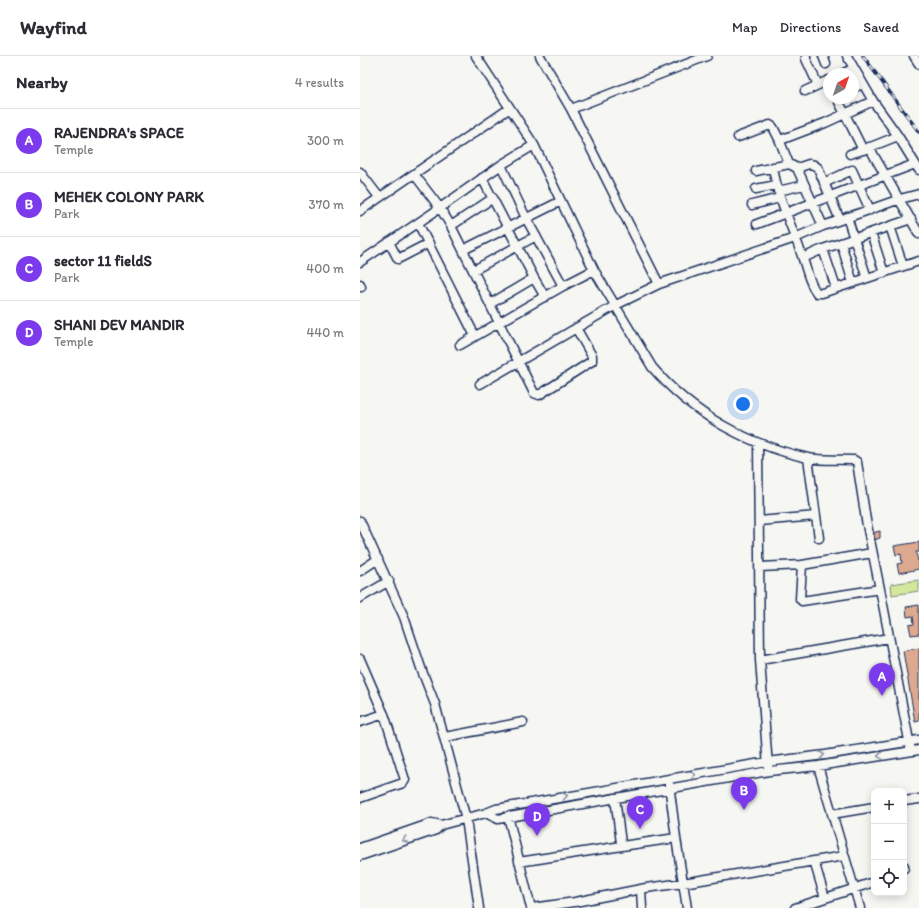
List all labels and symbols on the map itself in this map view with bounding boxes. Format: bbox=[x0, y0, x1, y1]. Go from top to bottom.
north arrow bbox=[823, 68, 859, 104]
your location bbox=[733, 394, 753, 414]
pin: A bbox=[869, 663, 895, 696]
one-way arrow bbox=[819, 751, 825, 760]
one-way arrow bbox=[877, 751, 884, 760]
one-way arrow bbox=[690, 771, 697, 780]
pin: B bbox=[731, 777, 757, 810]
one-way arrow bbox=[562, 793, 568, 801]
pin: C bbox=[627, 796, 653, 829]
pin: D bbox=[524, 803, 550, 836]
one-way arrow bbox=[402, 835, 409, 844]

